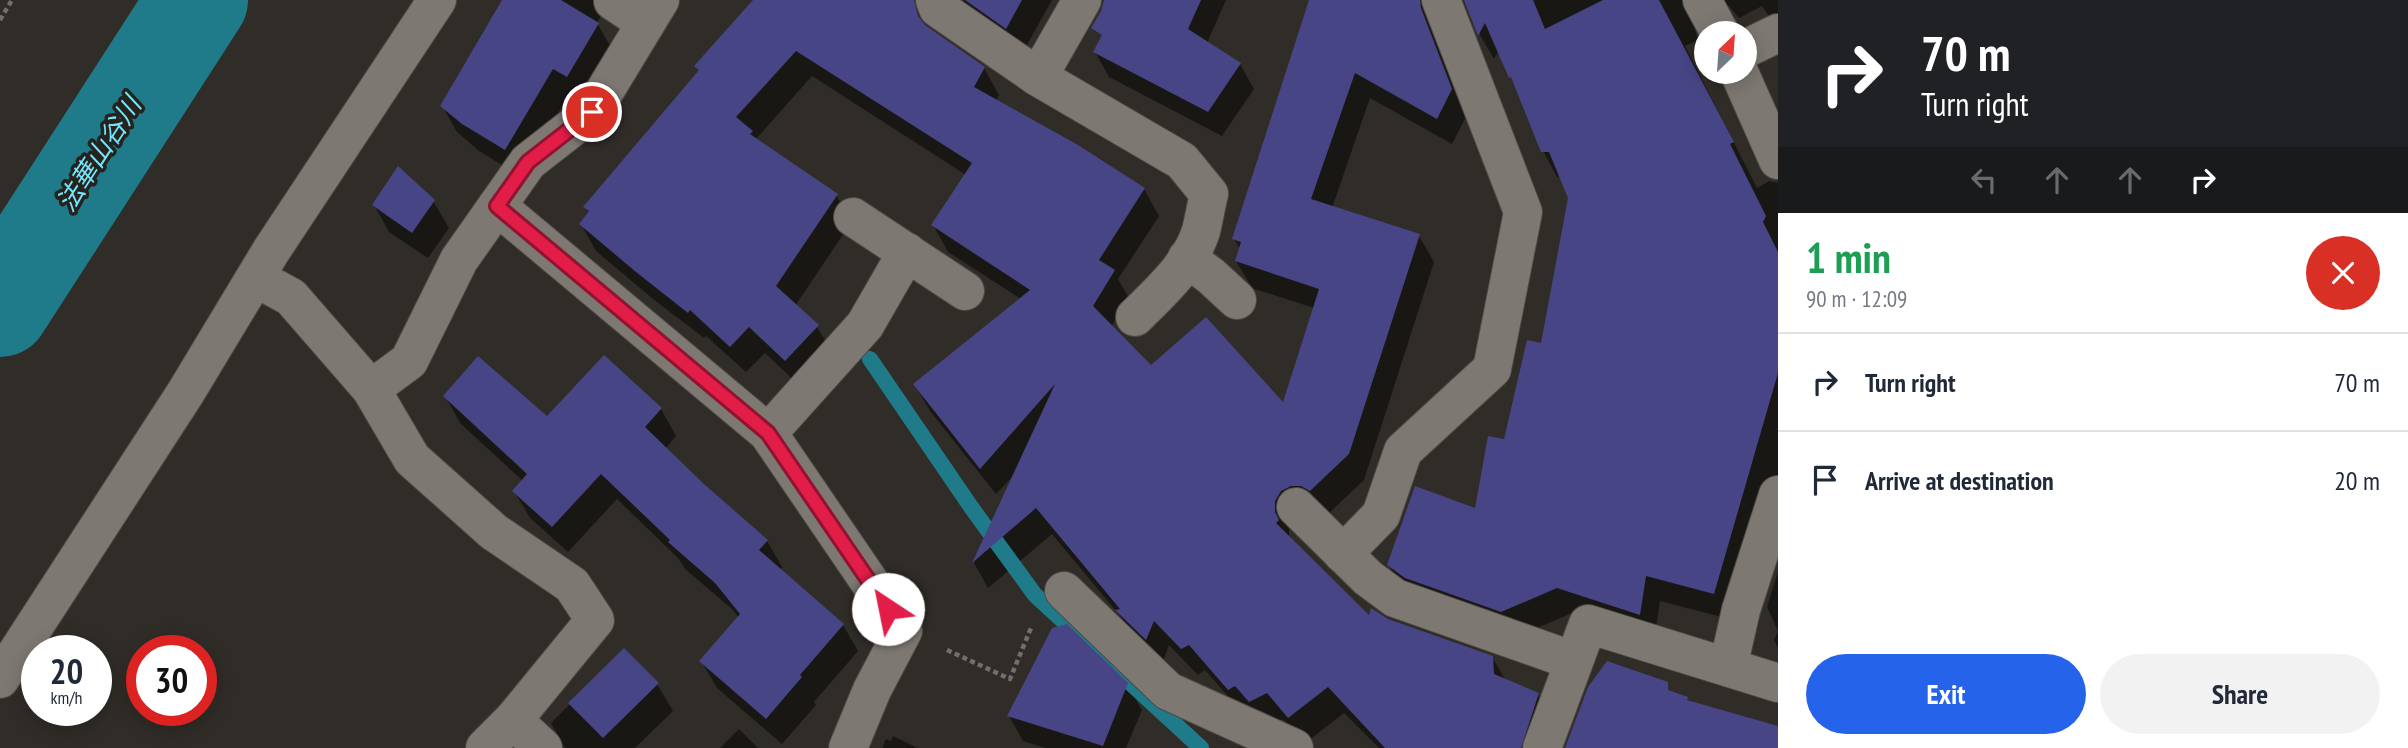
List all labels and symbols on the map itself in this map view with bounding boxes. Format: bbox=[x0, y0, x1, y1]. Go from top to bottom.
north arrow bbox=[1694, 21, 1757, 84]
pin bbox=[562, 82, 622, 142]
water label: 法華山谷川 bbox=[49, 88, 149, 217]
position arrow bbox=[851, 572, 925, 646]
speed limit sign: 30 bbox=[126, 635, 217, 726]

